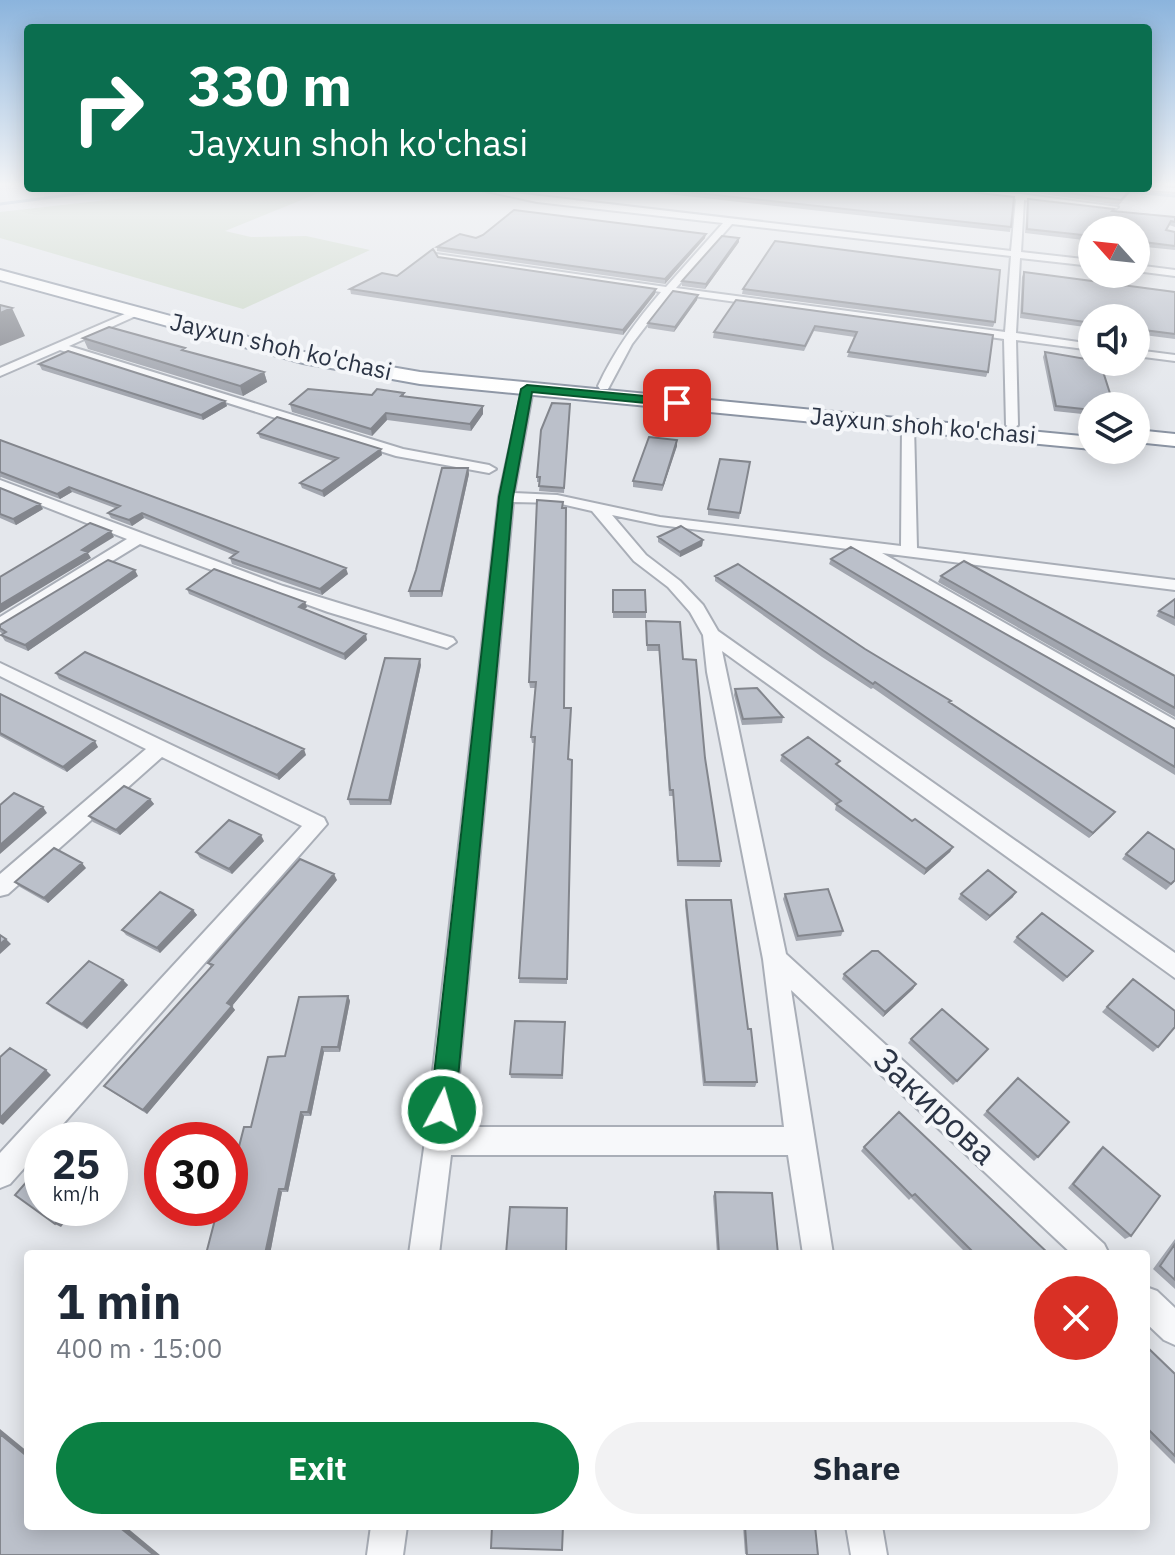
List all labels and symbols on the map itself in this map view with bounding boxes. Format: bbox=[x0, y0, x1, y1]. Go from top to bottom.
north arrow bbox=[1078, 216, 1150, 288]
street label: Jayxun shoh ko'chasi bbox=[167, 305, 395, 387]
pin bbox=[643, 369, 711, 437]
street label: Jayxun shoh ko'chasi bbox=[809, 399, 1037, 451]
street label: Закирова bbox=[865, 1037, 1007, 1173]
position arrow bbox=[400, 1068, 484, 1152]
speed limit sign: 30 bbox=[144, 1122, 248, 1226]

